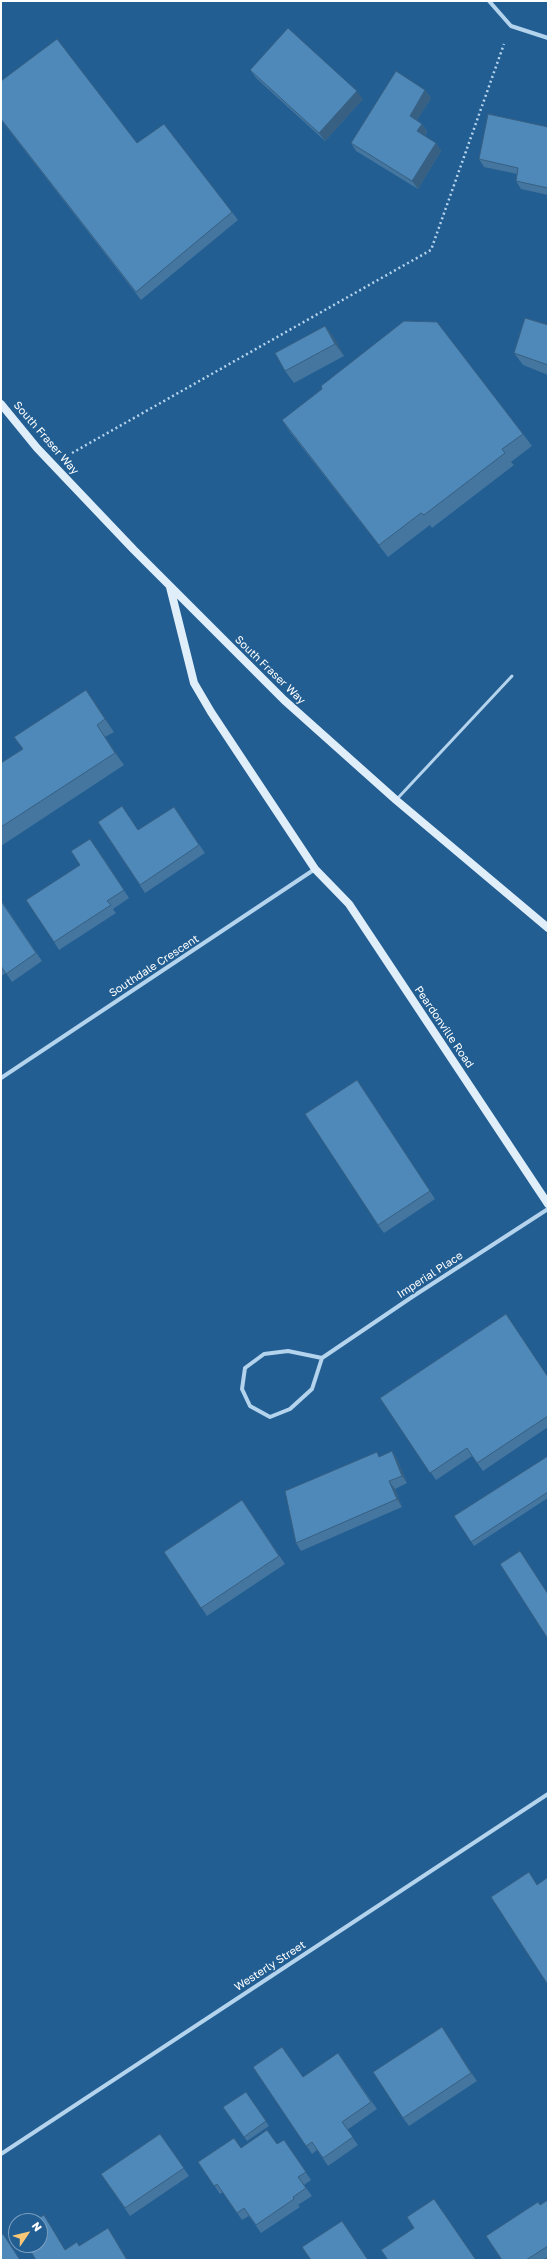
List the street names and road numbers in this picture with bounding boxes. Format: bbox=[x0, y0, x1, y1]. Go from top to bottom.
street label: South Fraser Way bbox=[11, 399, 81, 477]
street label: South Fraser Way bbox=[232, 633, 308, 707]
street label: Southdale Crescent bbox=[107, 932, 201, 1000]
street label: Peardonville Road bbox=[412, 984, 476, 1070]
street label: Imperial Place bbox=[395, 1249, 465, 1301]
street label: Westerly Street bbox=[232, 1938, 308, 1994]

